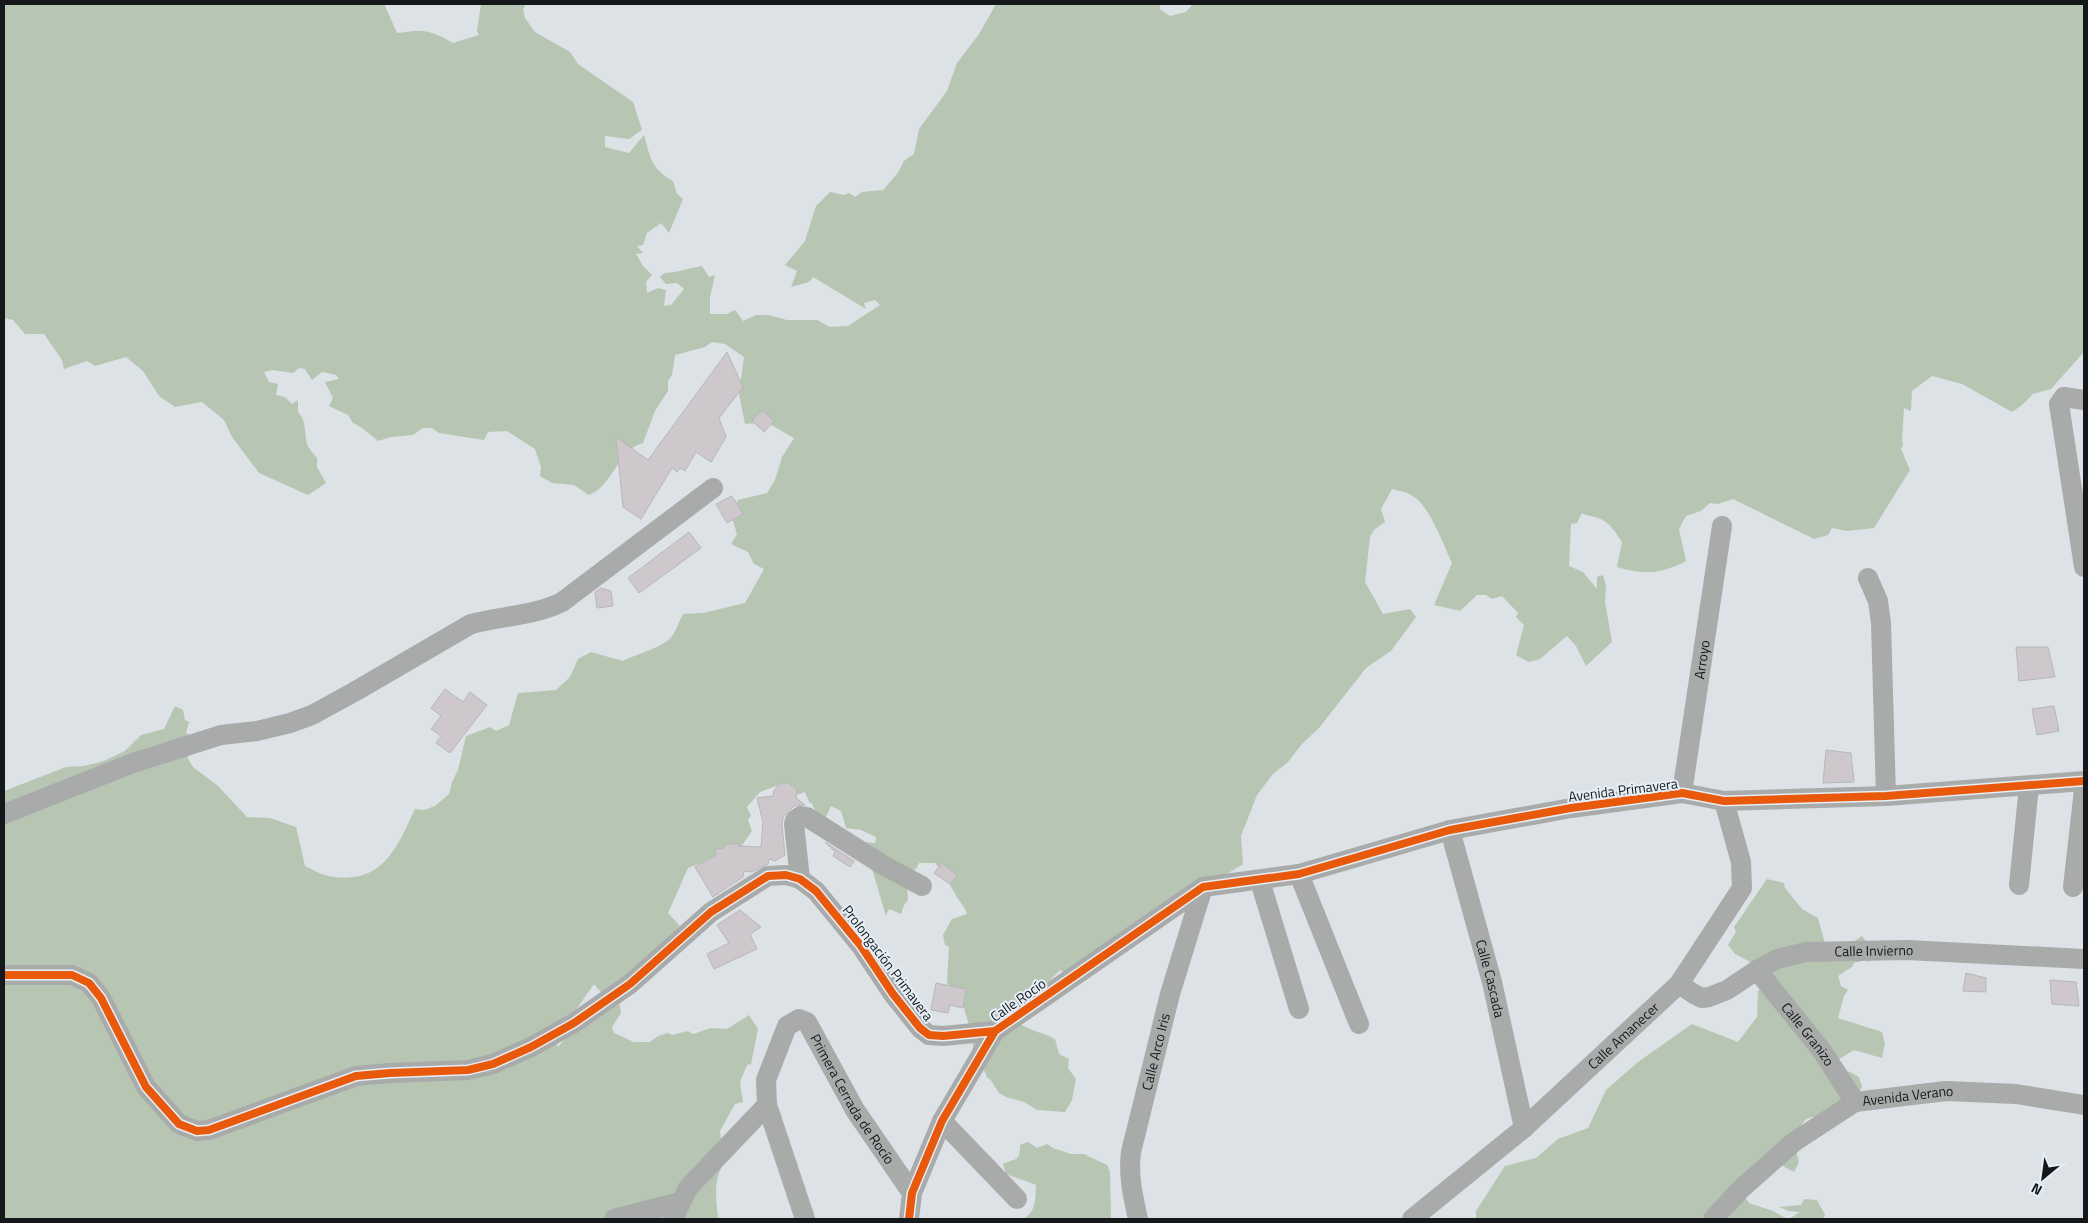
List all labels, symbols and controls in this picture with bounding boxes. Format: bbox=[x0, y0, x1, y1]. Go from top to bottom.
street label: Arroyo bbox=[1688, 638, 1715, 680]
street label: Avenida Primavera bbox=[1567, 772, 1679, 807]
street label: Prolongación Primavera bbox=[838, 900, 939, 1025]
street label: Calle Cascada bbox=[1471, 937, 1511, 1020]
street label: Calle Invierno bbox=[1834, 939, 1914, 961]
street label: Calle Rocío bbox=[986, 973, 1050, 1026]
street label: Calle Amanecer bbox=[1583, 997, 1664, 1074]
street label: Calle Granizo bbox=[1777, 997, 1840, 1070]
street label: Calle Arco Iris bbox=[1136, 1011, 1175, 1092]
street label: Primera Cerrada de Rocío bbox=[805, 1030, 900, 1168]
street label: Avenida Verano bbox=[1861, 1080, 1954, 1111]
north arrow bbox=[2018, 1153, 2068, 1203]
text: N bbox=[2027, 1178, 2046, 1201]

